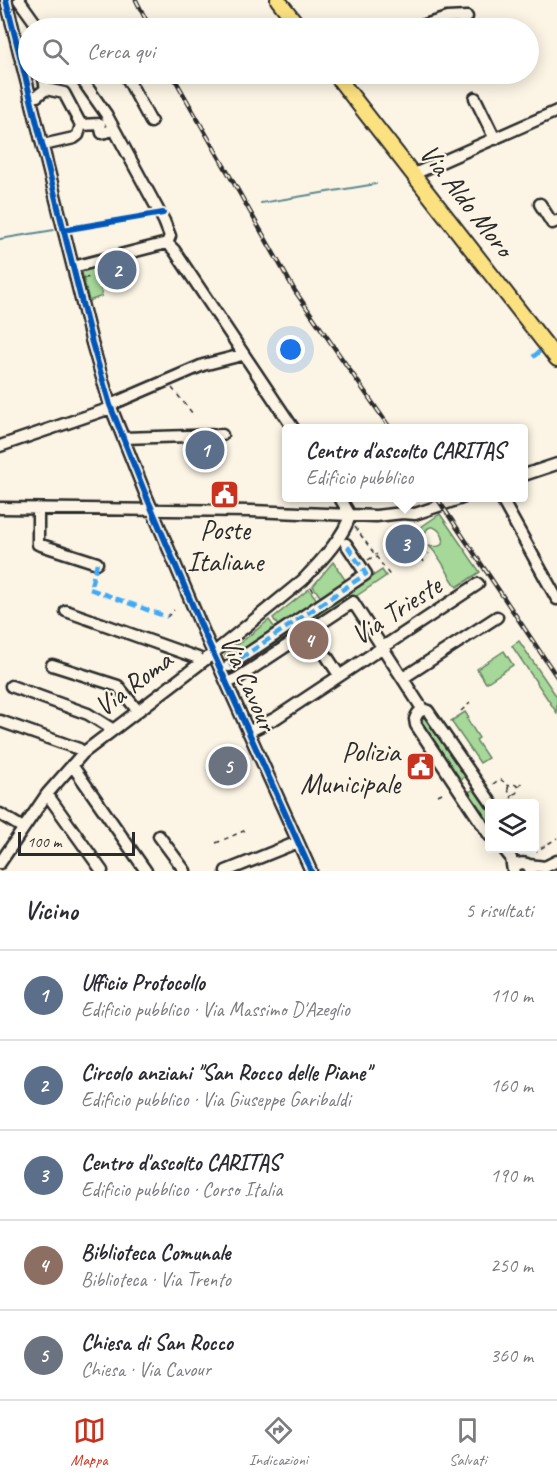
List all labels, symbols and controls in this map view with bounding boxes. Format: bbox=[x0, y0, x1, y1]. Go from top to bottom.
search box bbox=[18, 18, 539, 84]
icon: search bbox=[39, 35, 72, 68]
text: Cerca qui bbox=[87, 37, 155, 65]
street label: Via Aldo Moro bbox=[412, 137, 524, 266]
pin: 2 bbox=[98, 248, 136, 292]
your location bbox=[276, 335, 305, 364]
popup bbox=[282, 424, 528, 502]
pin: 1 bbox=[186, 428, 224, 472]
text: Centro d'ascolto CARITAS bbox=[306, 437, 504, 465]
text: Edificio pubblico bbox=[306, 465, 413, 490]
public building icon: Poste Italiane bbox=[209, 478, 241, 510]
place label: Poste Italiane bbox=[187, 512, 265, 579]
pin: 3 bbox=[386, 522, 424, 566]
street label: Via Trieste bbox=[344, 567, 449, 652]
pin: 4 bbox=[290, 618, 328, 662]
street label: Via Cavour bbox=[212, 630, 286, 738]
street label: Via Roma bbox=[87, 641, 180, 724]
place label: Polizia Municipale bbox=[300, 734, 402, 801]
pin: 5 bbox=[208, 744, 248, 789]
public building icon: Polizia Municipale bbox=[405, 751, 437, 783]
map controls bbox=[485, 799, 539, 853]
button: layers bbox=[485, 799, 539, 853]
scale bar bbox=[18, 829, 135, 856]
text: 100 m bbox=[27, 832, 61, 852]
text: Vicino bbox=[24, 894, 78, 927]
text: 5 risultati bbox=[465, 898, 533, 923]
text: Ufficio Protocollo bbox=[81, 969, 205, 997]
text: 1 bbox=[39, 983, 48, 1008]
text: 110 m bbox=[490, 983, 533, 1008]
text: Edificio pubblico · Via Massimo D'Azeglio bbox=[81, 997, 350, 1022]
text: Circolo anziani "San Rocco delle Piane" bbox=[81, 1059, 370, 1087]
text: 2 bbox=[39, 1073, 48, 1098]
text: 160 m bbox=[490, 1073, 533, 1098]
text: Edificio pubblico · Via Giuseppe Garibaldi bbox=[81, 1087, 350, 1112]
text: Centro d'ascolto CARITAS bbox=[81, 1149, 279, 1177]
text: 3 bbox=[39, 1163, 48, 1188]
text: 190 m bbox=[490, 1163, 533, 1188]
text: Edificio pubblico · Corso Italia bbox=[81, 1177, 282, 1202]
text: Biblioteca Comunale bbox=[81, 1239, 230, 1267]
text: 4 bbox=[39, 1253, 48, 1278]
text: 250 m bbox=[490, 1253, 533, 1278]
text: Biblioteca · Via Trento bbox=[81, 1267, 231, 1292]
text: Chiesa di San Rocco bbox=[81, 1329, 233, 1357]
text: 5 bbox=[39, 1343, 48, 1368]
text: 360 m bbox=[490, 1343, 533, 1368]
text: Chiesa · Via Cavour bbox=[81, 1357, 211, 1382]
tab: Mappa bbox=[71, 1414, 108, 1470]
tab: Indicazioni bbox=[249, 1414, 308, 1470]
tab: Salvati bbox=[449, 1414, 486, 1470]

